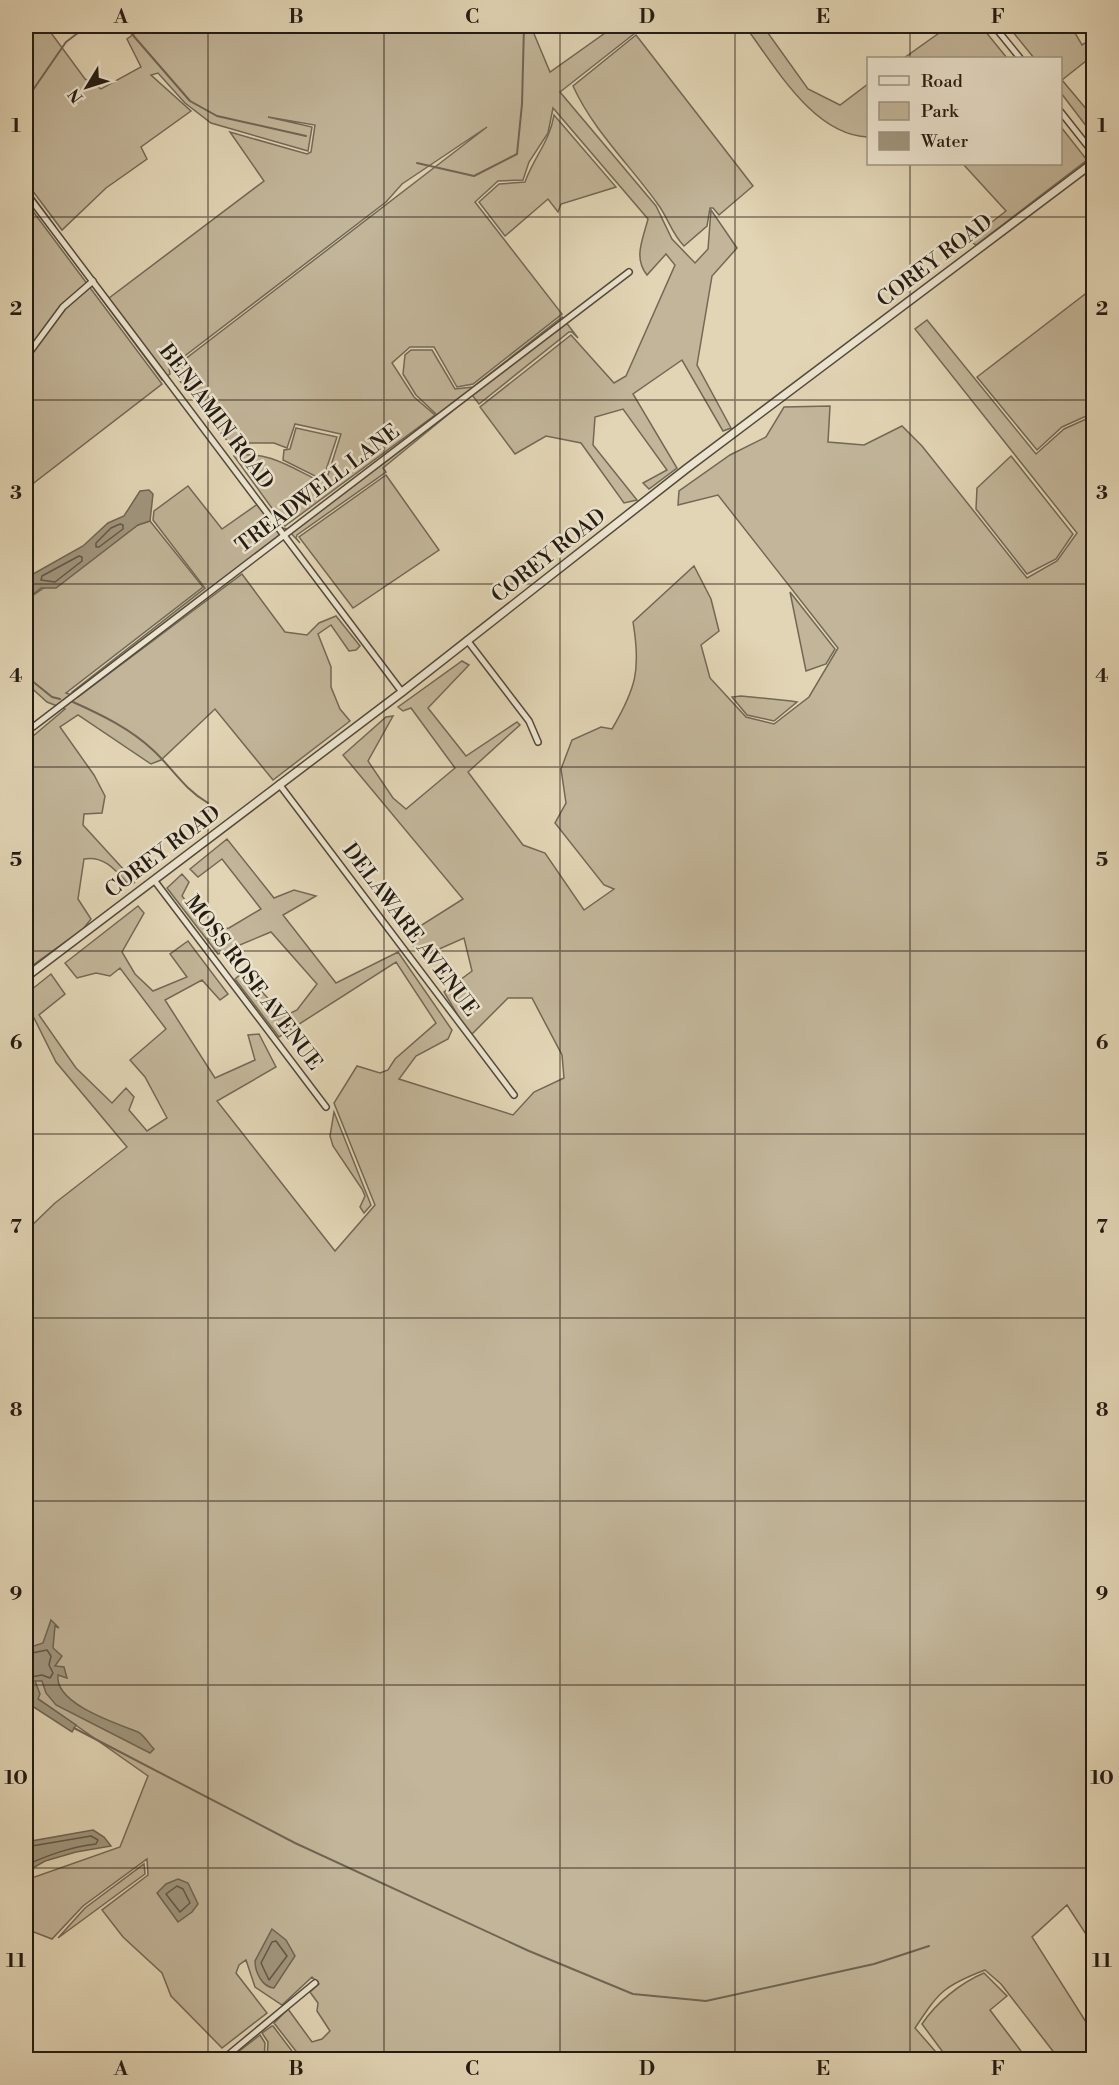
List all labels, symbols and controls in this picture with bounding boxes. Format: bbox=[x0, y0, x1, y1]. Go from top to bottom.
text: A bbox=[113, 5, 129, 30]
text: B bbox=[288, 5, 304, 30]
text: C bbox=[465, 5, 479, 30]
text: D bbox=[639, 5, 655, 30]
text: E bbox=[816, 5, 830, 30]
text: F bbox=[991, 5, 1005, 30]
north arrow bbox=[57, 57, 117, 117]
legend bbox=[867, 57, 1062, 165]
text: Road bbox=[921, 70, 964, 93]
text: N bbox=[64, 84, 88, 107]
text: Park bbox=[921, 100, 960, 123]
text: 1 bbox=[11, 114, 21, 139]
text: 1 bbox=[1097, 114, 1107, 139]
text: Water bbox=[920, 130, 969, 153]
street label: COREY ROAD bbox=[872, 209, 998, 313]
text: 2 bbox=[10, 297, 22, 322]
text: 2 bbox=[1096, 297, 1108, 322]
street label: BENJAMIN ROAD bbox=[152, 338, 279, 495]
street label: TREADWELL LANE bbox=[231, 419, 405, 559]
text: 3 bbox=[10, 481, 22, 506]
text: 3 bbox=[1096, 481, 1108, 506]
street label: COREY ROAD bbox=[487, 503, 611, 609]
text: 4 bbox=[9, 664, 23, 689]
text: 4 bbox=[1095, 664, 1109, 689]
street label: COREY ROAD bbox=[100, 800, 226, 904]
street label: DELAWARE AVENUE bbox=[336, 838, 484, 1022]
text: 5 bbox=[10, 848, 22, 873]
text: 5 bbox=[1096, 848, 1108, 873]
street label: MOSS ROSE AVENUE bbox=[179, 890, 327, 1076]
text: 6 bbox=[10, 1031, 23, 1056]
text: 6 bbox=[1096, 1031, 1109, 1056]
text: 7 bbox=[10, 1215, 22, 1240]
text: 7 bbox=[1096, 1215, 1108, 1240]
text: 8 bbox=[10, 1398, 23, 1423]
text: 8 bbox=[1096, 1398, 1109, 1423]
text: 9 bbox=[10, 1582, 22, 1607]
text: 9 bbox=[1096, 1582, 1108, 1607]
text: 10 bbox=[4, 1766, 28, 1791]
text: 10 bbox=[1090, 1766, 1114, 1791]
text: 11 bbox=[6, 1949, 26, 1974]
text: 11 bbox=[1092, 1949, 1112, 1974]
text: A bbox=[113, 2057, 129, 2082]
text: B bbox=[288, 2057, 304, 2082]
text: C bbox=[465, 2057, 479, 2082]
text: D bbox=[639, 2057, 655, 2082]
text: E bbox=[816, 2057, 830, 2082]
text: F bbox=[991, 2057, 1005, 2082]

